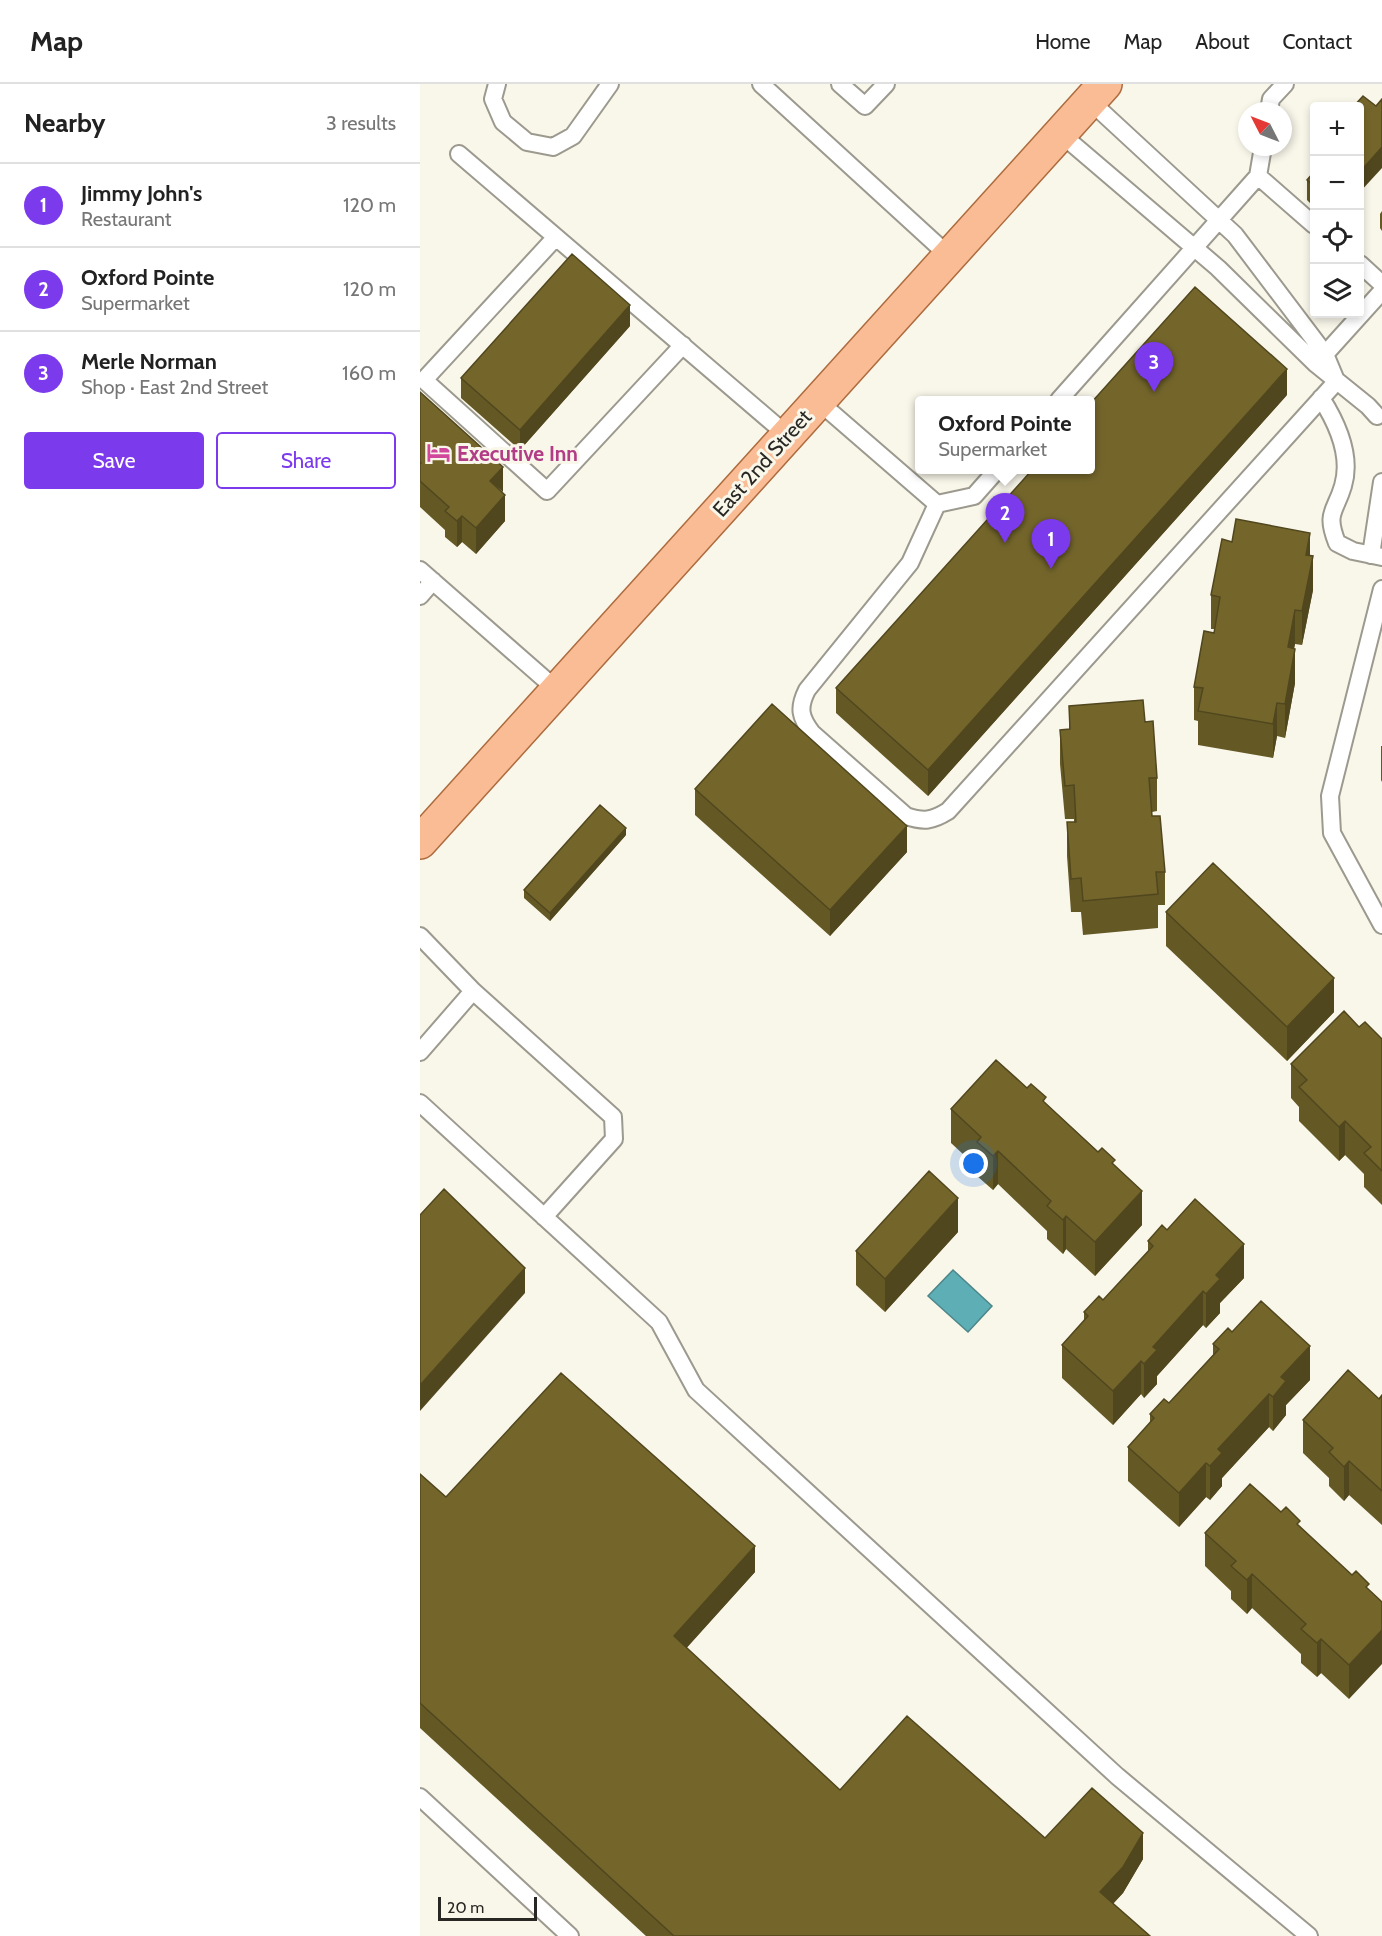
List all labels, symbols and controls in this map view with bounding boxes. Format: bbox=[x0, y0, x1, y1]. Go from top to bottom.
text: Map bbox=[30, 24, 83, 58]
text: Home bbox=[1035, 29, 1091, 54]
text: Map bbox=[1124, 29, 1162, 54]
text: About bbox=[1195, 29, 1249, 54]
text: Contact bbox=[1282, 29, 1352, 54]
north arrow bbox=[1238, 102, 1292, 156]
map controls bbox=[1310, 102, 1364, 318]
button: + bbox=[1310, 102, 1364, 156]
text: Nearby bbox=[24, 107, 105, 139]
text: 3 results bbox=[326, 111, 396, 135]
button: − bbox=[1310, 156, 1364, 210]
text: Jimmy John's bbox=[81, 180, 202, 207]
text: 1 bbox=[40, 193, 47, 217]
text: 120 m bbox=[343, 193, 396, 217]
text: Restaurant bbox=[81, 207, 172, 231]
button: locate bbox=[1310, 210, 1364, 264]
text: Oxford Pointe bbox=[81, 264, 214, 291]
button: layers bbox=[1310, 264, 1364, 318]
text: 2 bbox=[38, 277, 49, 301]
text: 120 m bbox=[343, 277, 396, 301]
text: Supermarket bbox=[81, 291, 190, 315]
pin: 3 bbox=[1134, 342, 1174, 392]
text: Merle Norman bbox=[81, 348, 217, 375]
text: 3 bbox=[38, 361, 49, 385]
text: 160 m bbox=[342, 361, 396, 385]
text: Shop · East 2nd Street bbox=[81, 375, 268, 399]
popup bbox=[915, 396, 1095, 474]
street label: East 2nd Street bbox=[707, 404, 817, 522]
text: Oxford Pointe bbox=[938, 410, 1072, 437]
button: Save bbox=[24, 432, 204, 489]
button: Share bbox=[216, 432, 396, 489]
text: Supermarket bbox=[938, 437, 1047, 461]
hotel icon: Executive Inn bbox=[426, 440, 452, 466]
place label: Executive Inn bbox=[457, 441, 578, 466]
pin: 2 bbox=[986, 494, 1024, 543]
pin: 1 bbox=[1032, 520, 1070, 569]
your location bbox=[959, 1149, 988, 1178]
scale bar bbox=[438, 1894, 537, 1922]
text: 20 m bbox=[447, 1898, 484, 1917]

